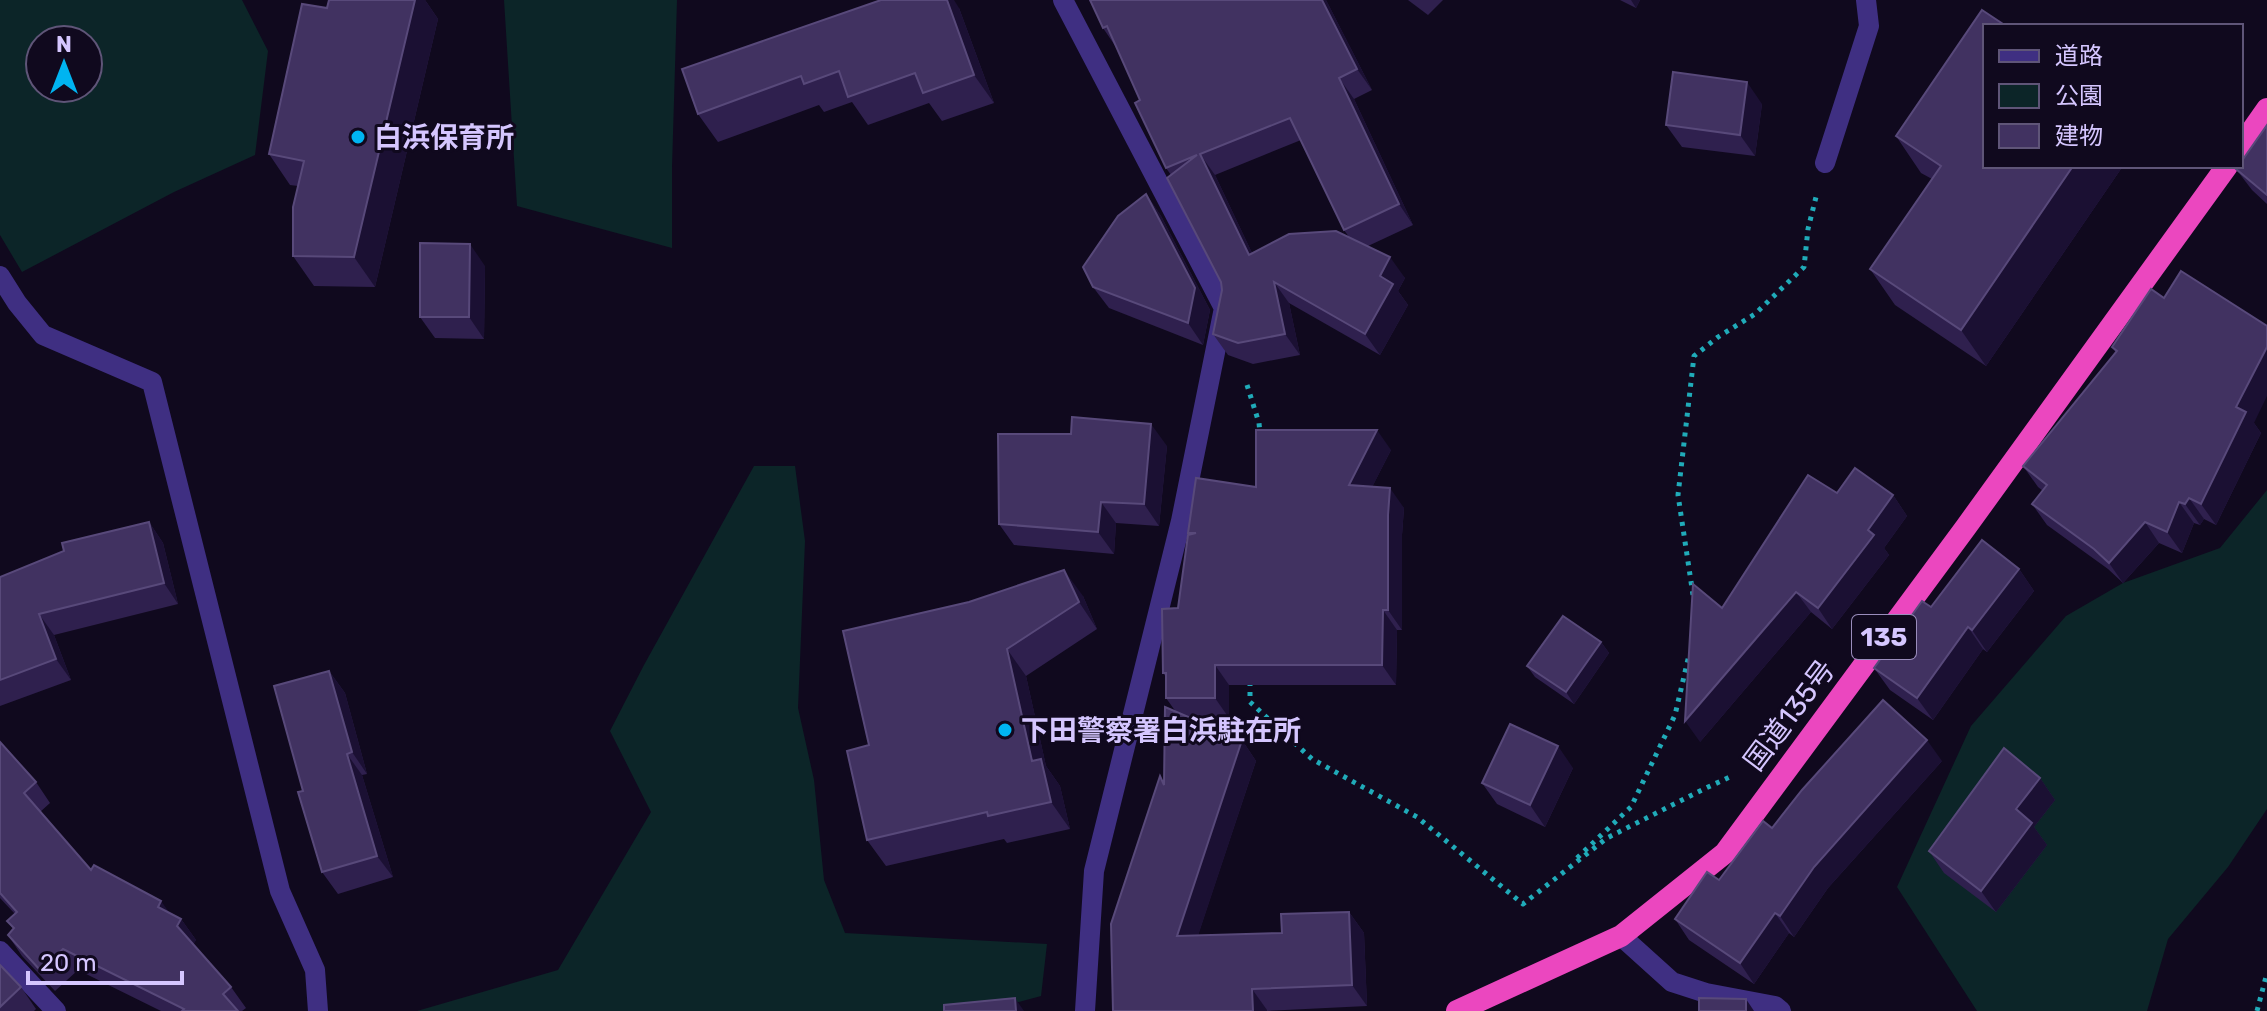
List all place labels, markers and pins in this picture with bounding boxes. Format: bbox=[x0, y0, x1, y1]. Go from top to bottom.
place label: 白浜保育所 bbox=[374, 121, 514, 154]
marker: 白浜保育所 bbox=[349, 128, 367, 146]
place label: 下田警察署白浜駐在所 bbox=[1021, 714, 1301, 747]
marker: 下田警察署白浜駐在所 bbox=[996, 721, 1014, 739]

